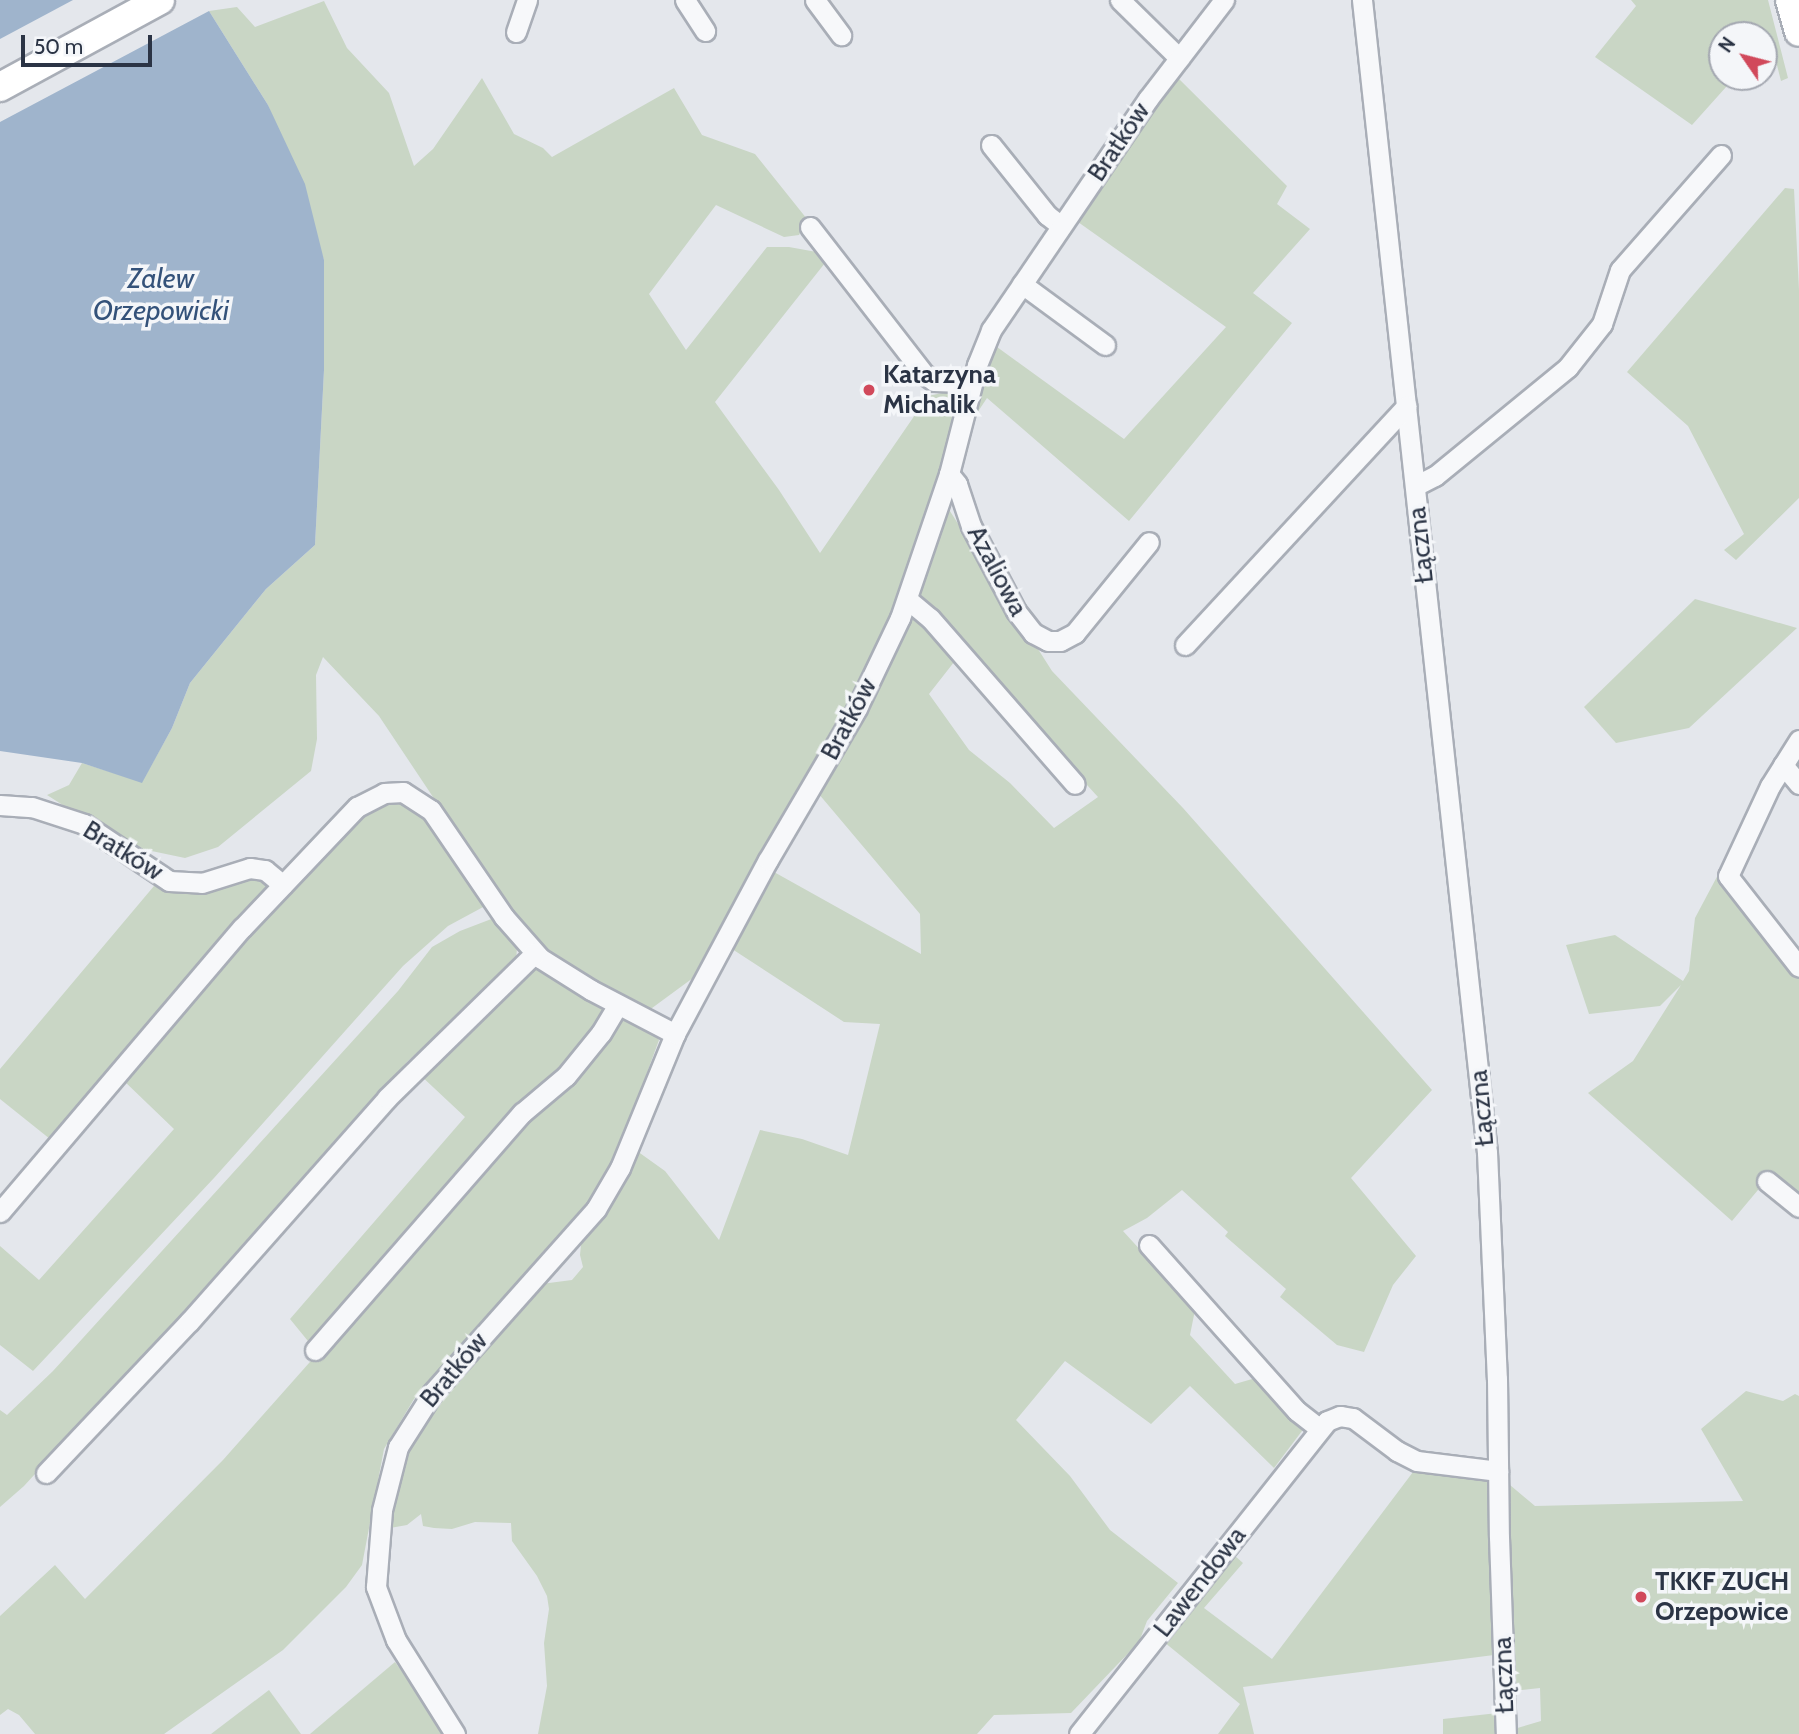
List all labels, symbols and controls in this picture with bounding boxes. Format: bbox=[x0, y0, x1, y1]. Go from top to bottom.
scale bar bbox=[24, 21, 156, 65]
north arrow bbox=[1708, 21, 1778, 91]
text: N bbox=[1714, 33, 1740, 57]
text: 50 m bbox=[34, 34, 83, 59]
street label: Bratków bbox=[1081, 97, 1157, 187]
water label: Zalew Orzepowicki bbox=[93, 261, 229, 327]
place label: Katarzyna Michalik bbox=[883, 359, 996, 420]
marker: Katarzyna Michalik bbox=[861, 382, 877, 398]
street label: Łączna bbox=[1401, 505, 1441, 585]
street label: Azaliowa bbox=[960, 521, 1034, 621]
street label: Bratków bbox=[814, 673, 884, 765]
street label: Bratków bbox=[77, 814, 169, 888]
street label: Łączna bbox=[1463, 1069, 1501, 1147]
street label: Bratków bbox=[414, 1326, 494, 1414]
street label: Lawendowa bbox=[1147, 1521, 1253, 1643]
place label: TKKF ZUCH Orzepowice bbox=[1655, 1566, 1789, 1628]
marker: TKKF ZUCH Orzepowice bbox=[1633, 1589, 1649, 1605]
street label: Łączna bbox=[1487, 1636, 1521, 1714]

